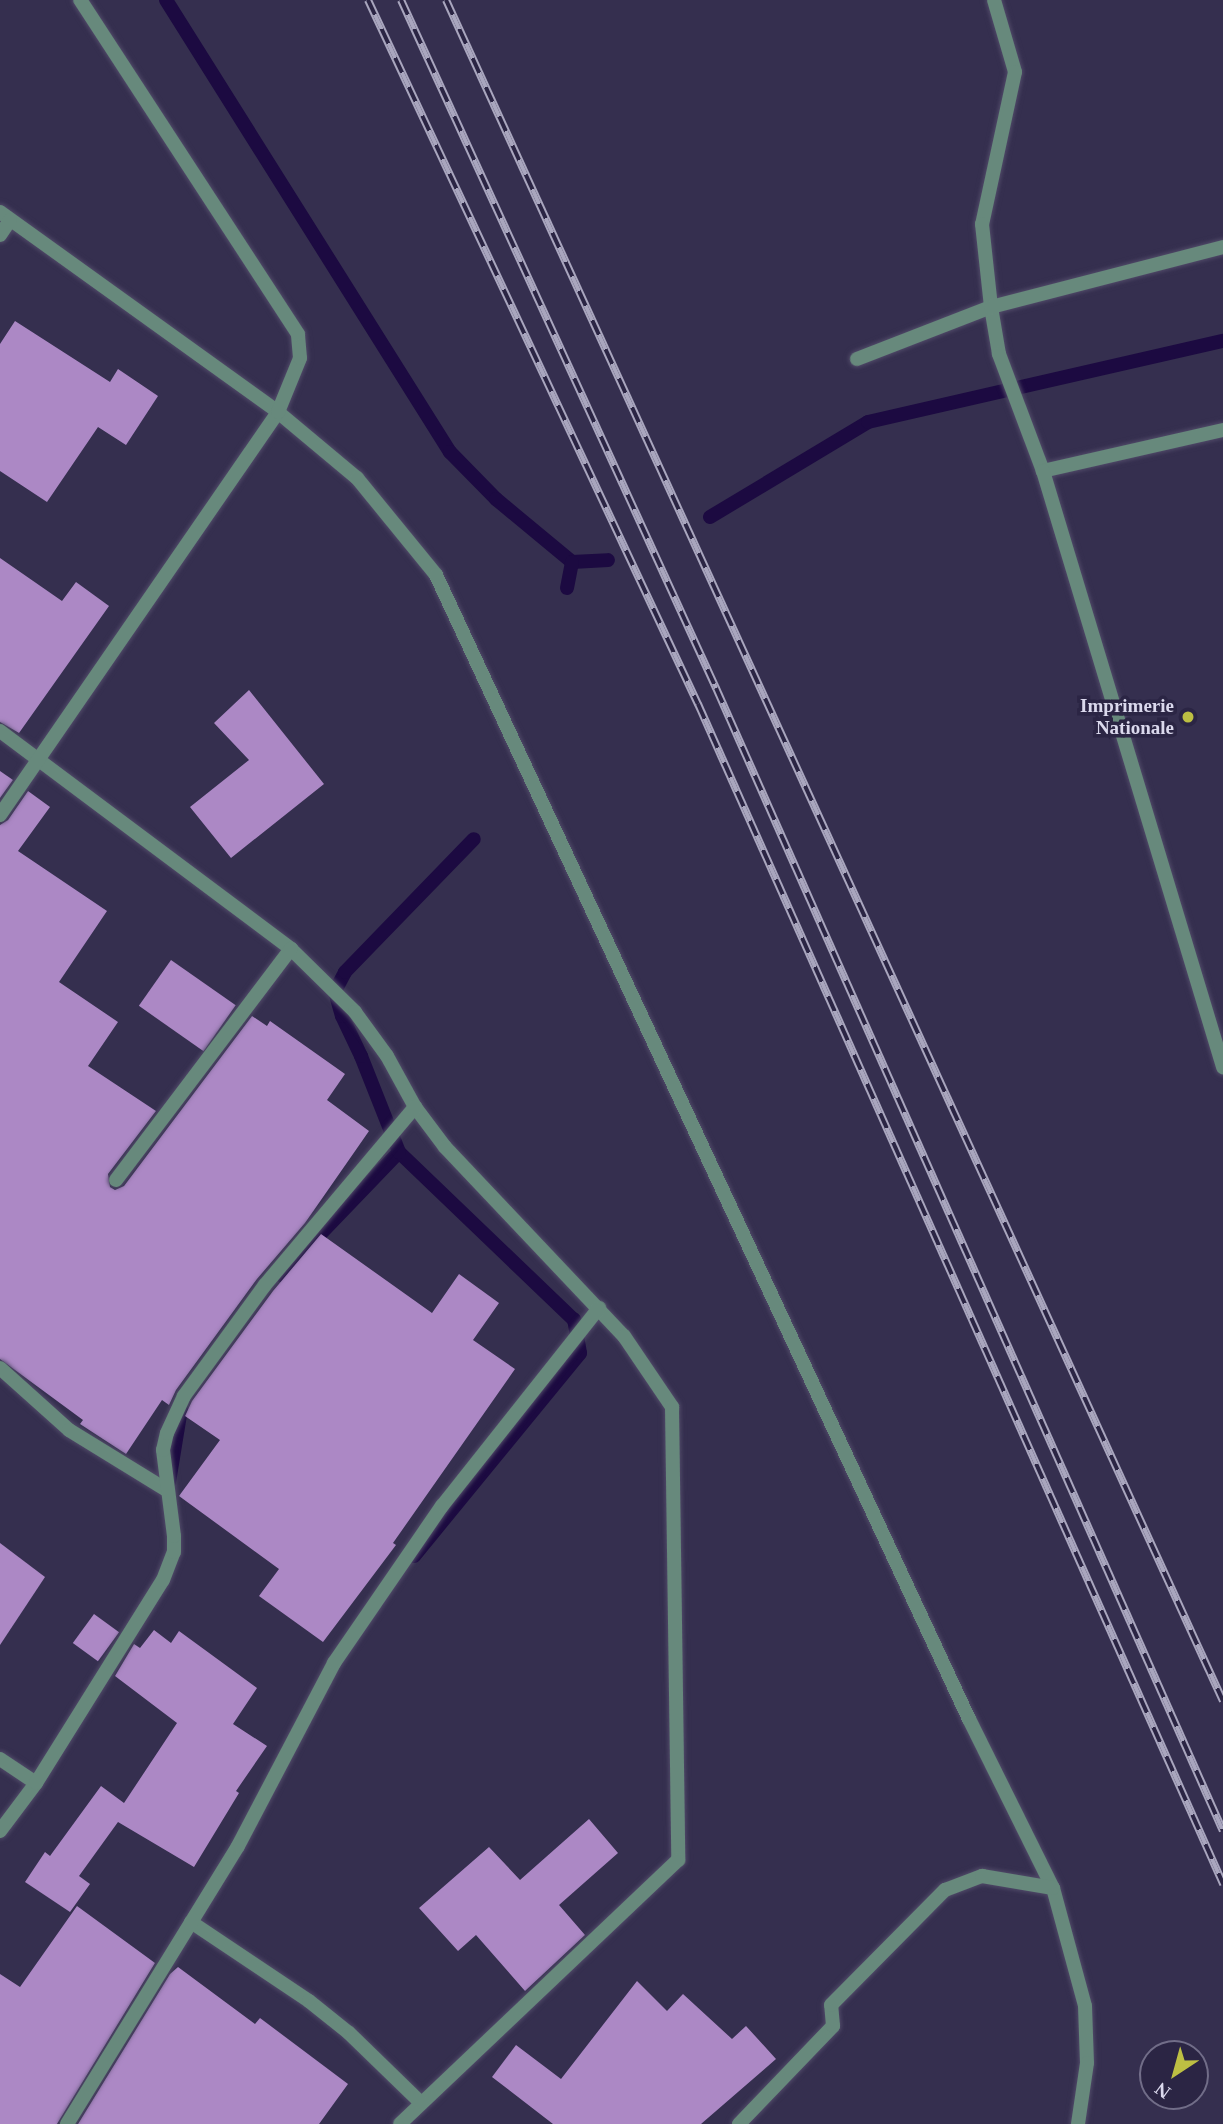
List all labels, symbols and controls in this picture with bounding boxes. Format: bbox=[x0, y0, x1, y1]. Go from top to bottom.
place label: Imprimerie Nationale bbox=[1080, 695, 1174, 739]
marker: Imprimerie Nationale bbox=[1180, 709, 1196, 725]
north arrow bbox=[1139, 2040, 1209, 2110]
text: N bbox=[1151, 2078, 1174, 2103]

